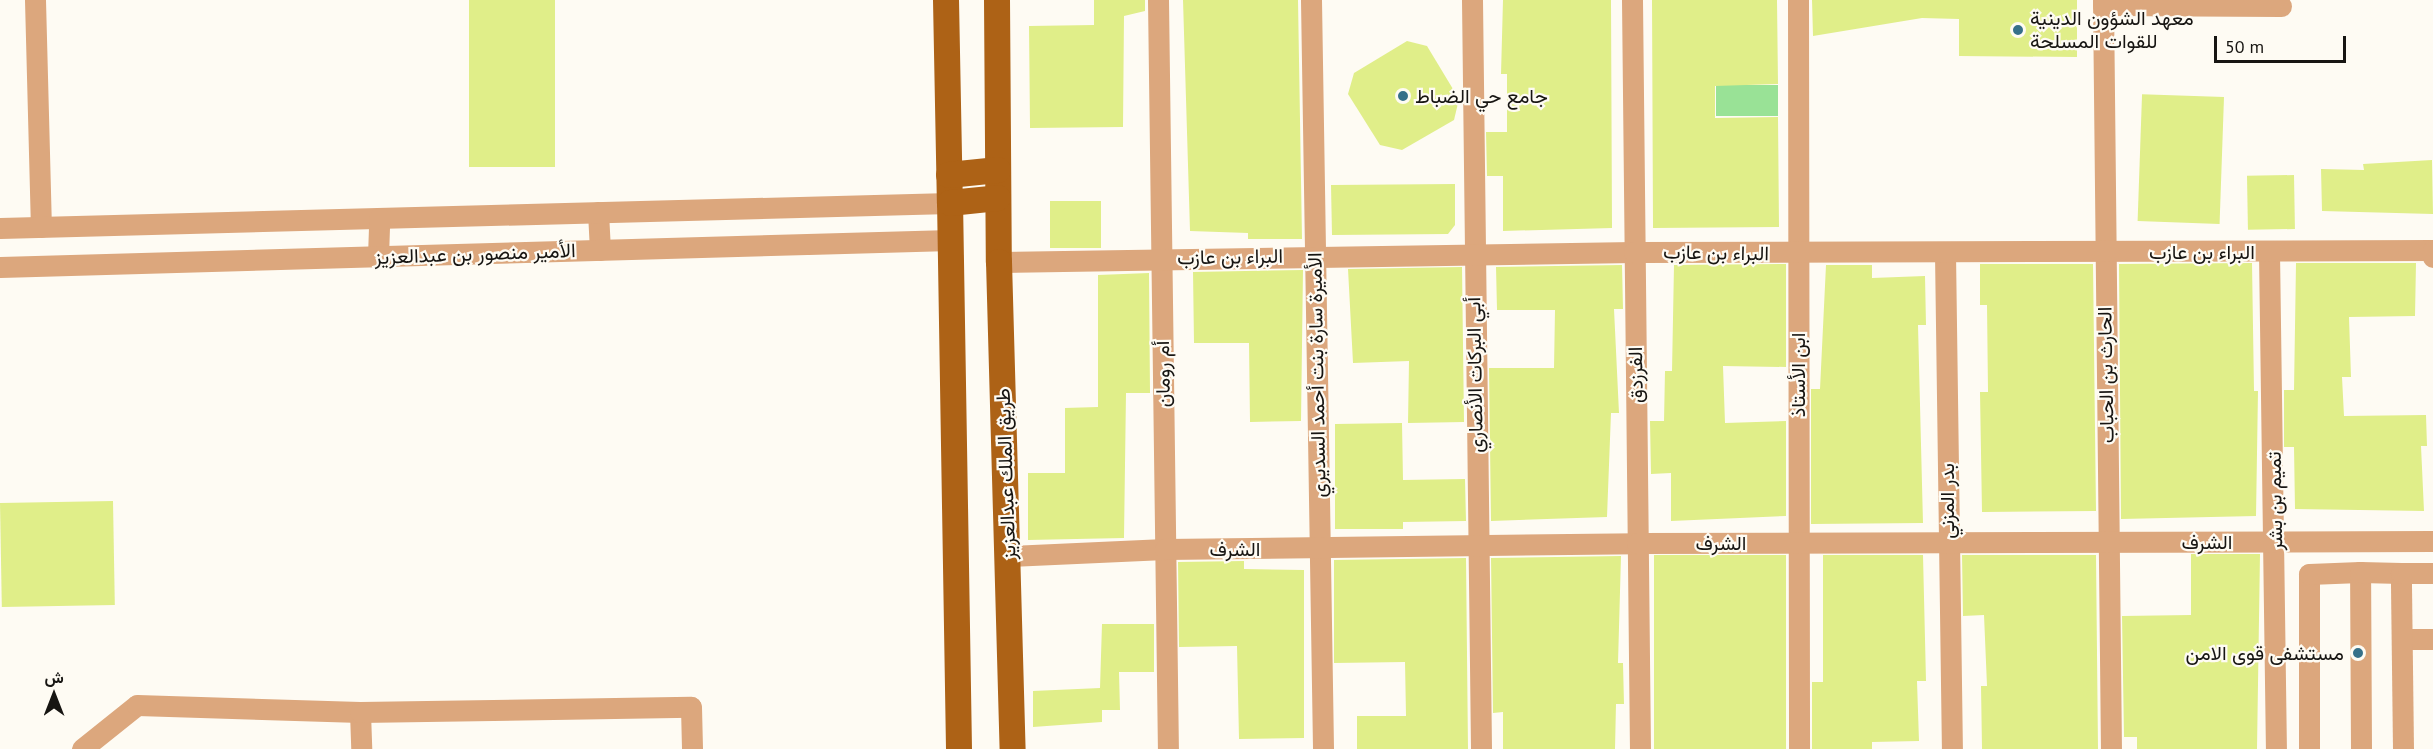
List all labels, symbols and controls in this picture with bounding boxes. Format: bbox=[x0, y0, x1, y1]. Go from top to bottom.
place label: معهد الشؤون الدينية للقوات المسلحة bbox=[2030, 6, 2194, 53]
marker: معهد الشؤون الدينية للقوات المسلحة bbox=[2011, 23, 2025, 37]
scale bar bbox=[2217, 24, 2349, 62]
text: 50 m bbox=[2225, 35, 2264, 58]
place label: جامع حي الضباط bbox=[1415, 84, 1548, 108]
marker: جامع حي الضباط bbox=[1396, 89, 1410, 103]
street label: الأمير منصور بن عبدالعزيز bbox=[374, 238, 576, 270]
street label: البراء بن عازب bbox=[1663, 240, 1769, 266]
street label: البراء بن عازب bbox=[2149, 240, 2255, 264]
street label: البراء بن عازب bbox=[1177, 244, 1283, 270]
street label: الأميرة سارة بنت أحمد السديري bbox=[1303, 252, 1331, 498]
street label: أبي البركات الأنصاري bbox=[1462, 297, 1488, 453]
street label: الحارث بن الحباب bbox=[2093, 306, 2119, 444]
street label: ابن الأستاذ bbox=[1786, 333, 1810, 417]
street label: أم رومان bbox=[1150, 340, 1176, 408]
street label: الفرزدق bbox=[1624, 347, 1648, 403]
street label: طريق الملك عبدالعزيز bbox=[991, 388, 1021, 560]
street label: تميم بن بشر bbox=[2262, 451, 2288, 551]
street label: بدر المزني bbox=[1935, 463, 1959, 539]
street label: الشرف bbox=[2182, 530, 2232, 554]
street label: الشرف bbox=[1696, 531, 1746, 555]
street label: الشرف bbox=[1210, 537, 1260, 561]
place label: مستشفى قوى الامن bbox=[2186, 641, 2344, 665]
marker: مستشفى قوى الامن bbox=[2349, 644, 2367, 662]
north arrow bbox=[24, 665, 84, 725]
text: ش bbox=[44, 667, 64, 687]

